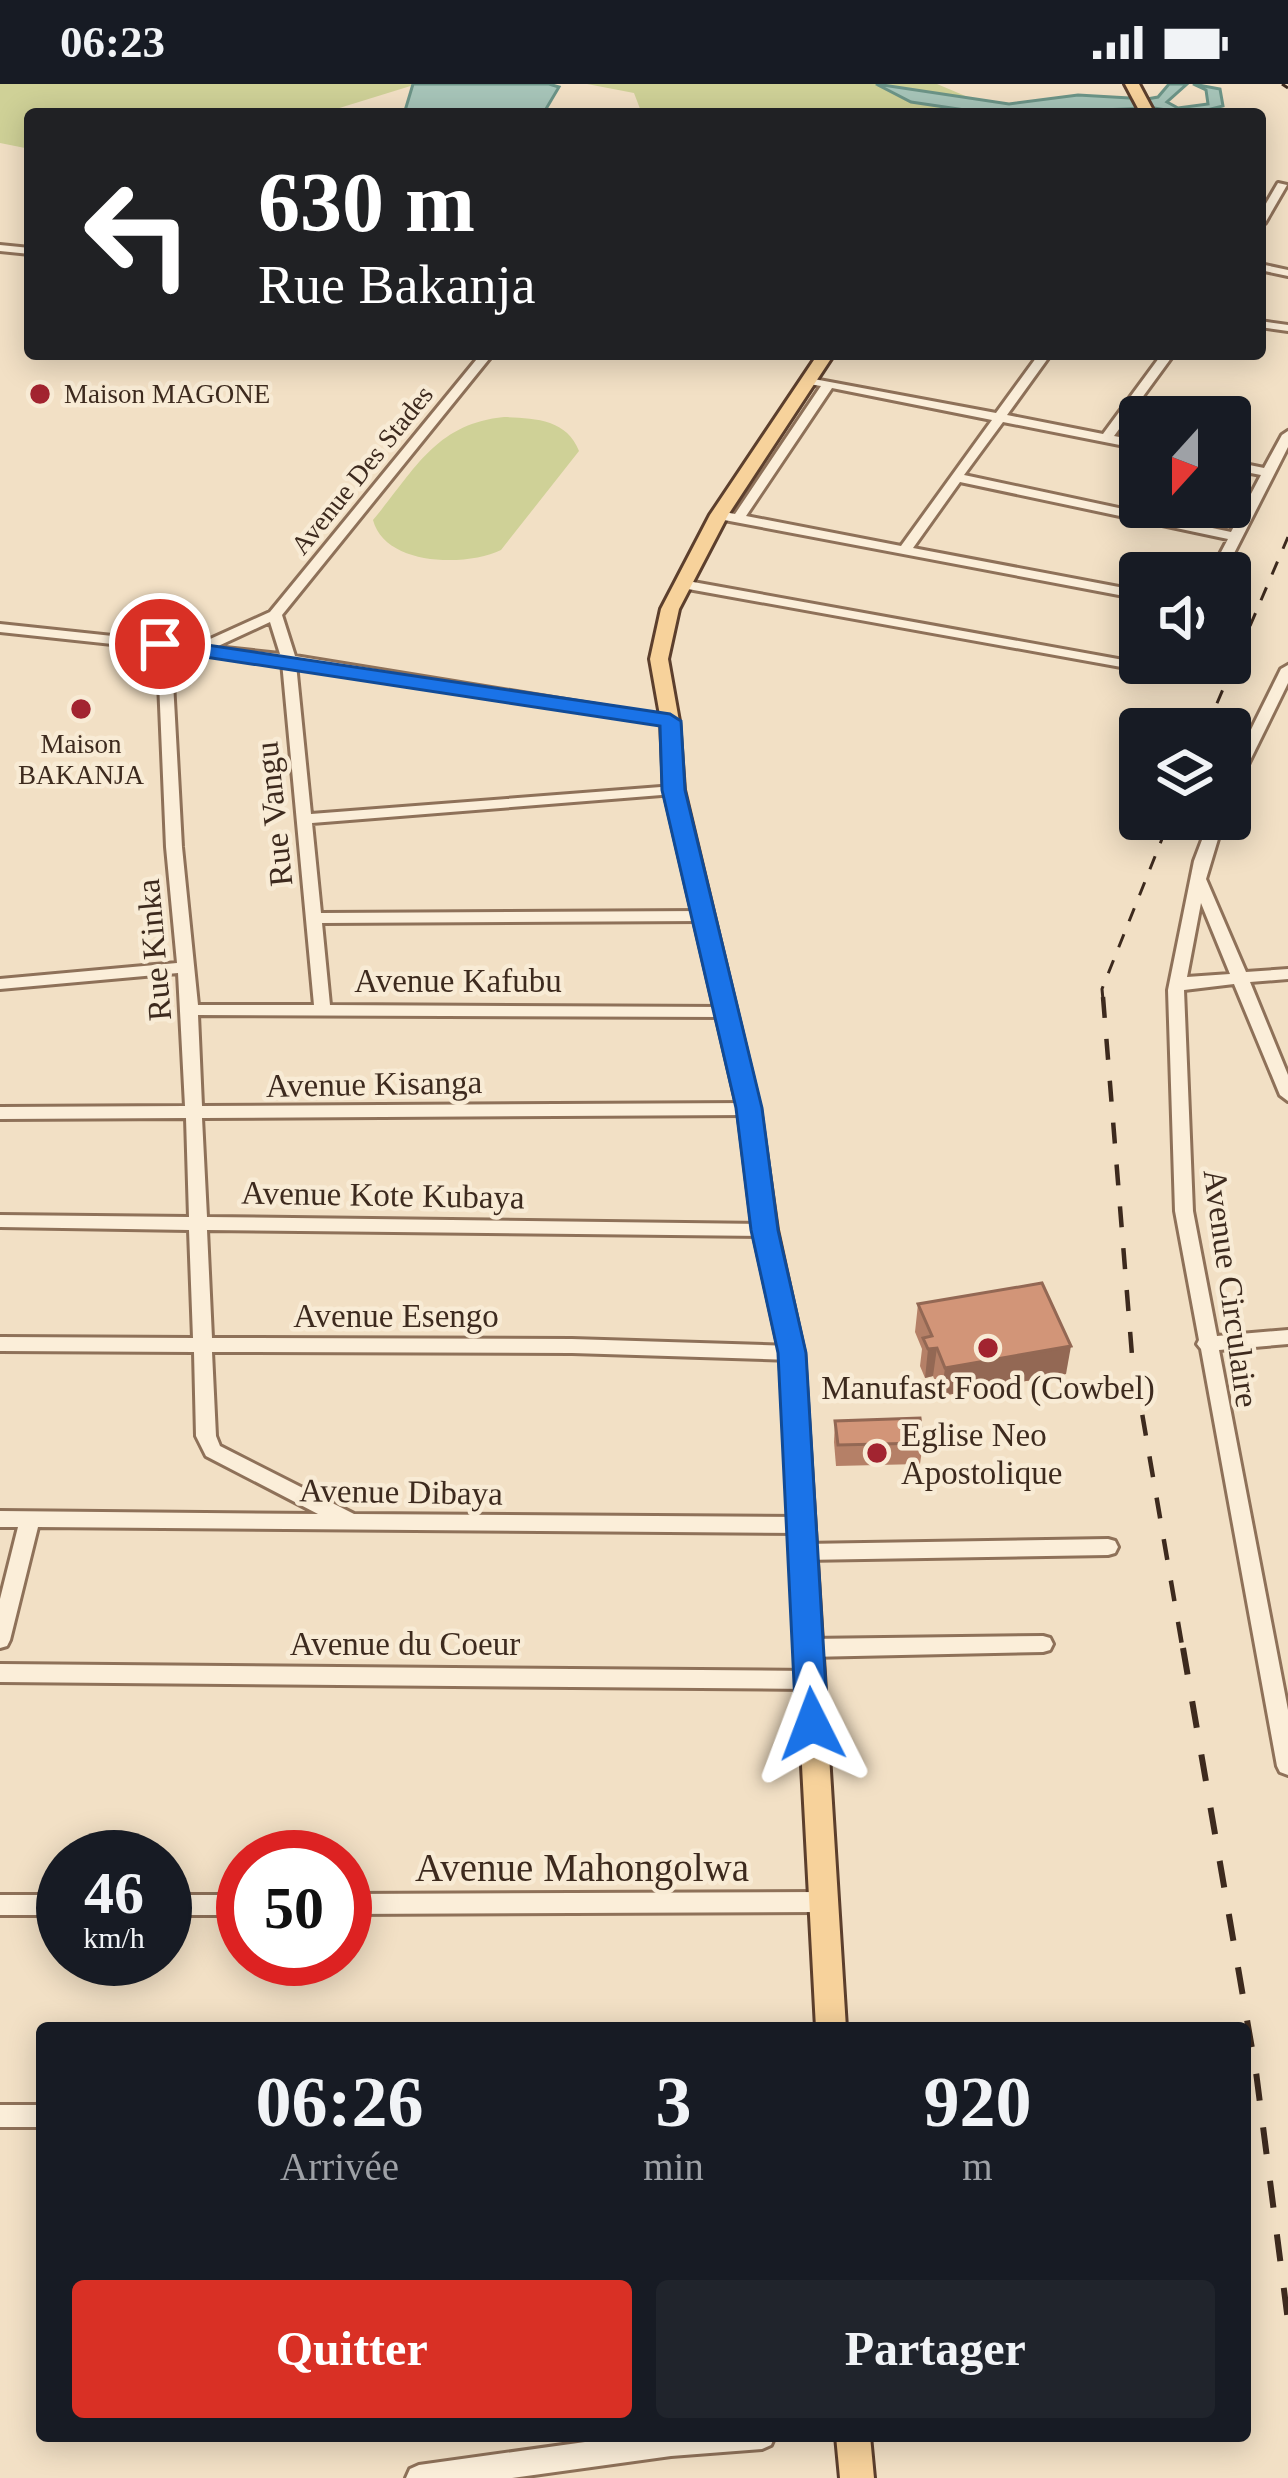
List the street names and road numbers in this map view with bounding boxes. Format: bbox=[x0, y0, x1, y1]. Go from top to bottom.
street label: Avenue Des Stades bbox=[285, 380, 439, 560]
street label: Rue Vangu bbox=[249, 740, 299, 888]
street label: Rue Kinka bbox=[130, 877, 178, 1022]
street label: Avenue Kafubu bbox=[354, 963, 562, 999]
street label: Avenue Kisanga bbox=[265, 1064, 483, 1104]
street label: Avenue Circulaire bbox=[1196, 1167, 1266, 1410]
street label: Avenue Kote Kubaya bbox=[241, 1175, 525, 1215]
street label: Avenue Esengo bbox=[293, 1298, 499, 1334]
street label: Avenue Dibaya bbox=[299, 1472, 503, 1512]
street label: Avenue du Coeur bbox=[290, 1626, 520, 1662]
street label: Avenue Mahongolwa bbox=[415, 1846, 749, 1890]

